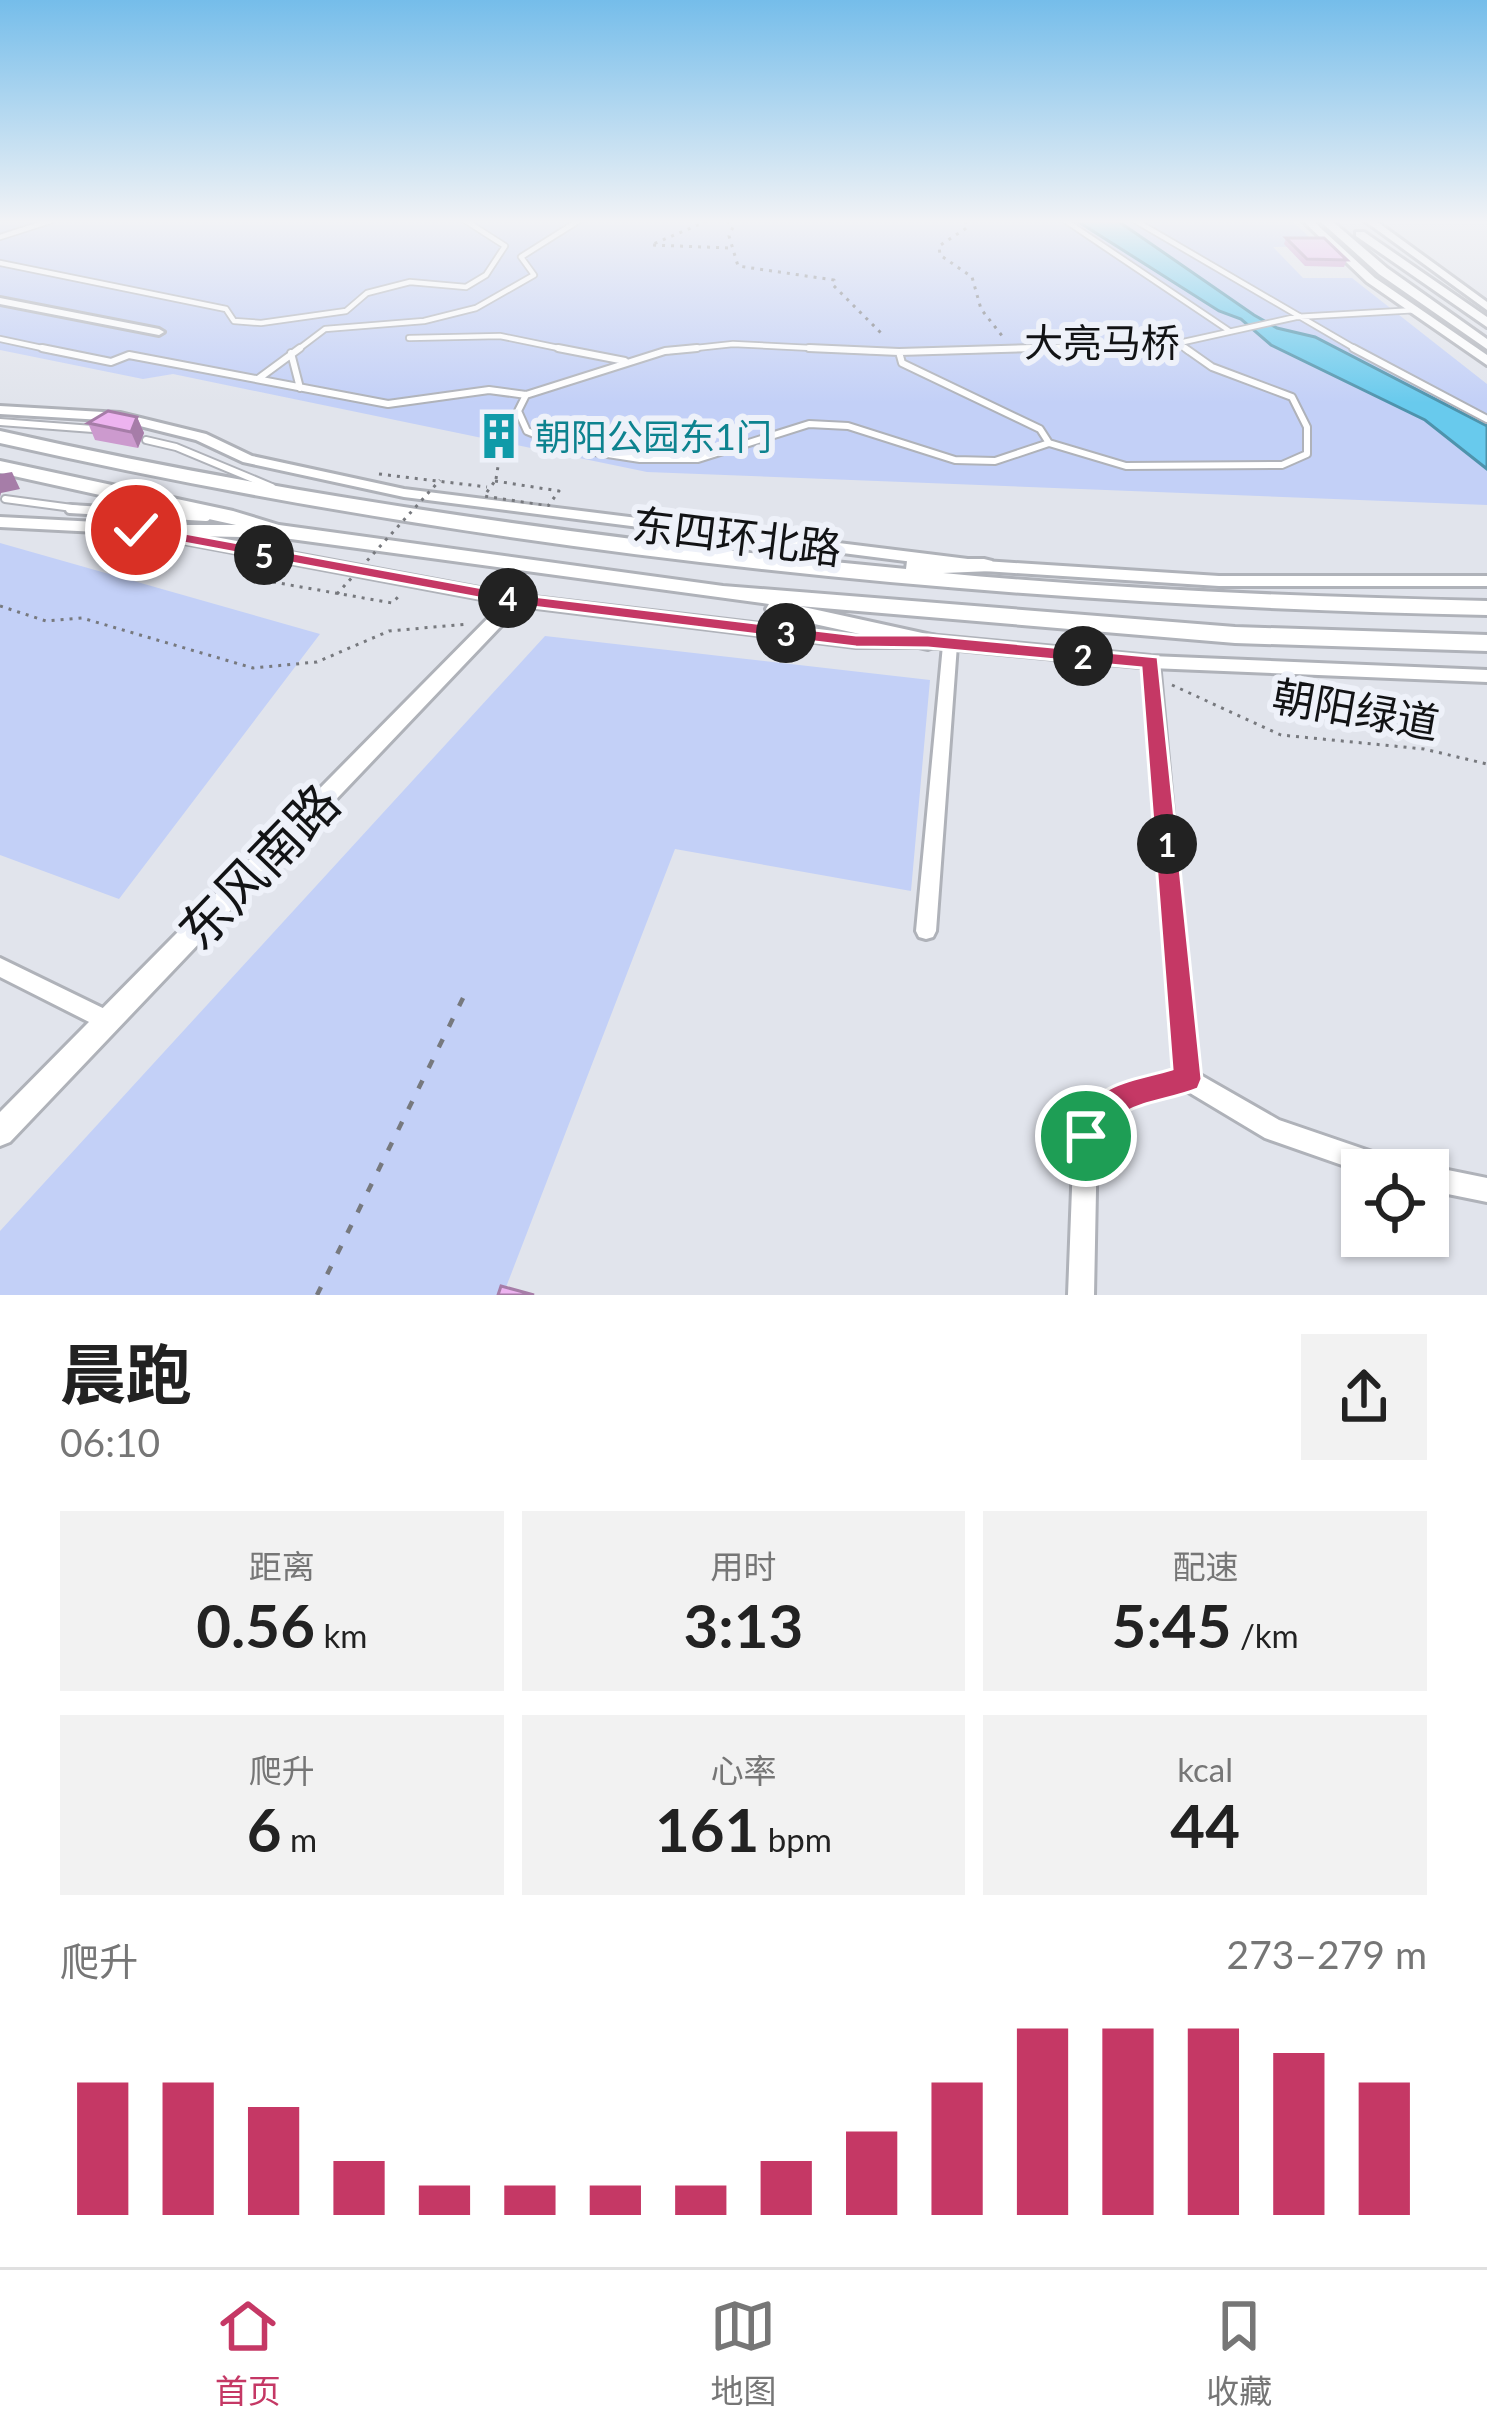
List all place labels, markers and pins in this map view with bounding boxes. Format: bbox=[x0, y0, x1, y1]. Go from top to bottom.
building icon: 朝阳公园东1门 bbox=[474, 411, 524, 461]
place label: 朝阳公园东1门 bbox=[535, 414, 772, 458]
pin bbox=[85, 479, 187, 581]
pin: 5 bbox=[234, 525, 294, 585]
pin: 4 bbox=[478, 568, 538, 628]
pin: 3 bbox=[756, 603, 816, 663]
pin: 2 bbox=[1053, 626, 1113, 686]
pin: 1 bbox=[1137, 814, 1197, 874]
pin bbox=[1035, 1085, 1137, 1187]

